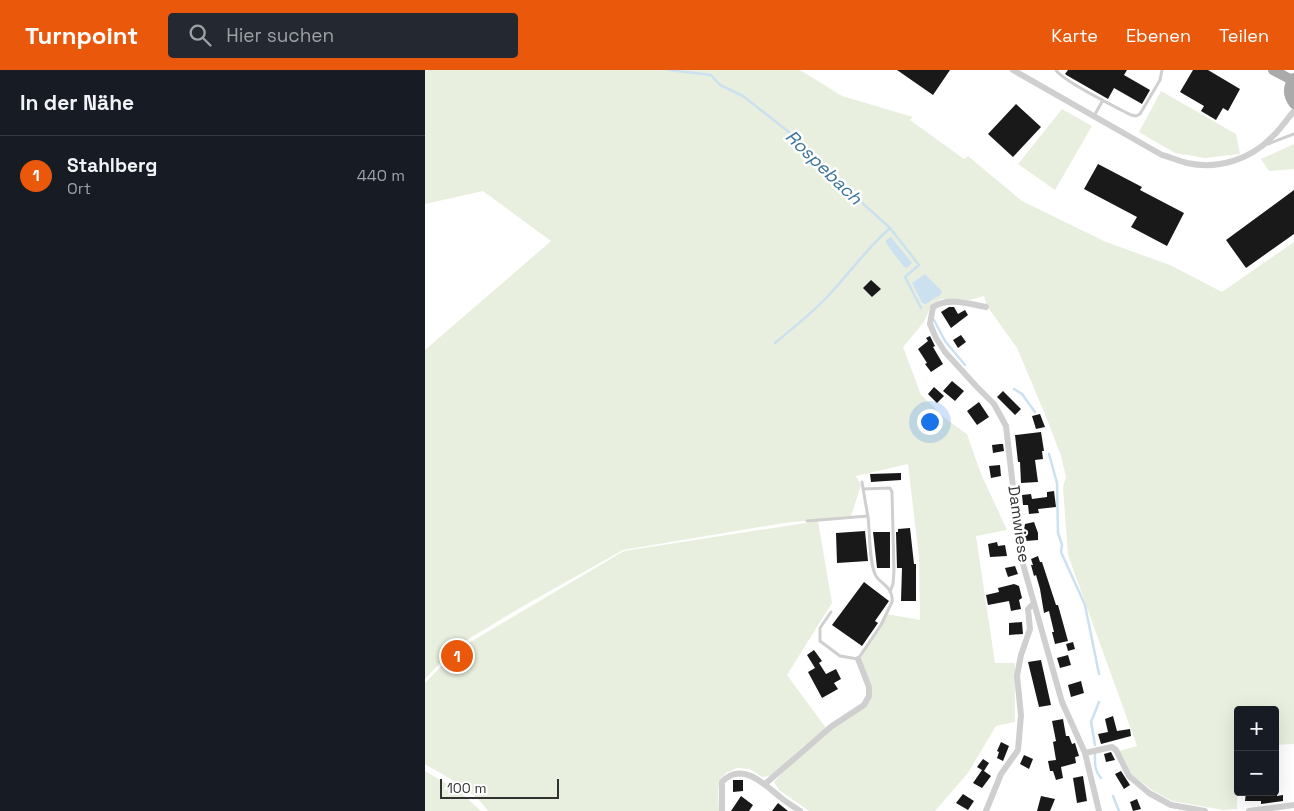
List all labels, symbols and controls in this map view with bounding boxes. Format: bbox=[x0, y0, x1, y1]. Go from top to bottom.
search box bbox=[168, 13, 518, 58]
text: Turnpoint bbox=[25, 20, 138, 51]
icon: search bbox=[186, 21, 214, 49]
text: Hier suchen bbox=[226, 23, 334, 48]
text: Karte bbox=[1051, 24, 1098, 47]
text: Ebenen bbox=[1126, 24, 1191, 47]
text: Teilen bbox=[1219, 24, 1269, 47]
text: In der Nähe bbox=[20, 89, 134, 116]
water label: Rospebach bbox=[781, 125, 868, 210]
text: Stahlberg bbox=[67, 153, 157, 178]
text: 1 bbox=[32, 165, 40, 186]
text: 440 m bbox=[357, 165, 405, 186]
text: Ort bbox=[67, 178, 91, 199]
your location bbox=[917, 409, 943, 435]
street label: Damwiese bbox=[1003, 484, 1035, 564]
pin: 1 bbox=[441, 637, 473, 675]
map controls bbox=[1234, 706, 1279, 796]
button: + bbox=[1234, 706, 1279, 751]
button: − bbox=[1234, 751, 1279, 796]
scale bar bbox=[440, 776, 559, 799]
text: 100 m bbox=[447, 779, 486, 797]

